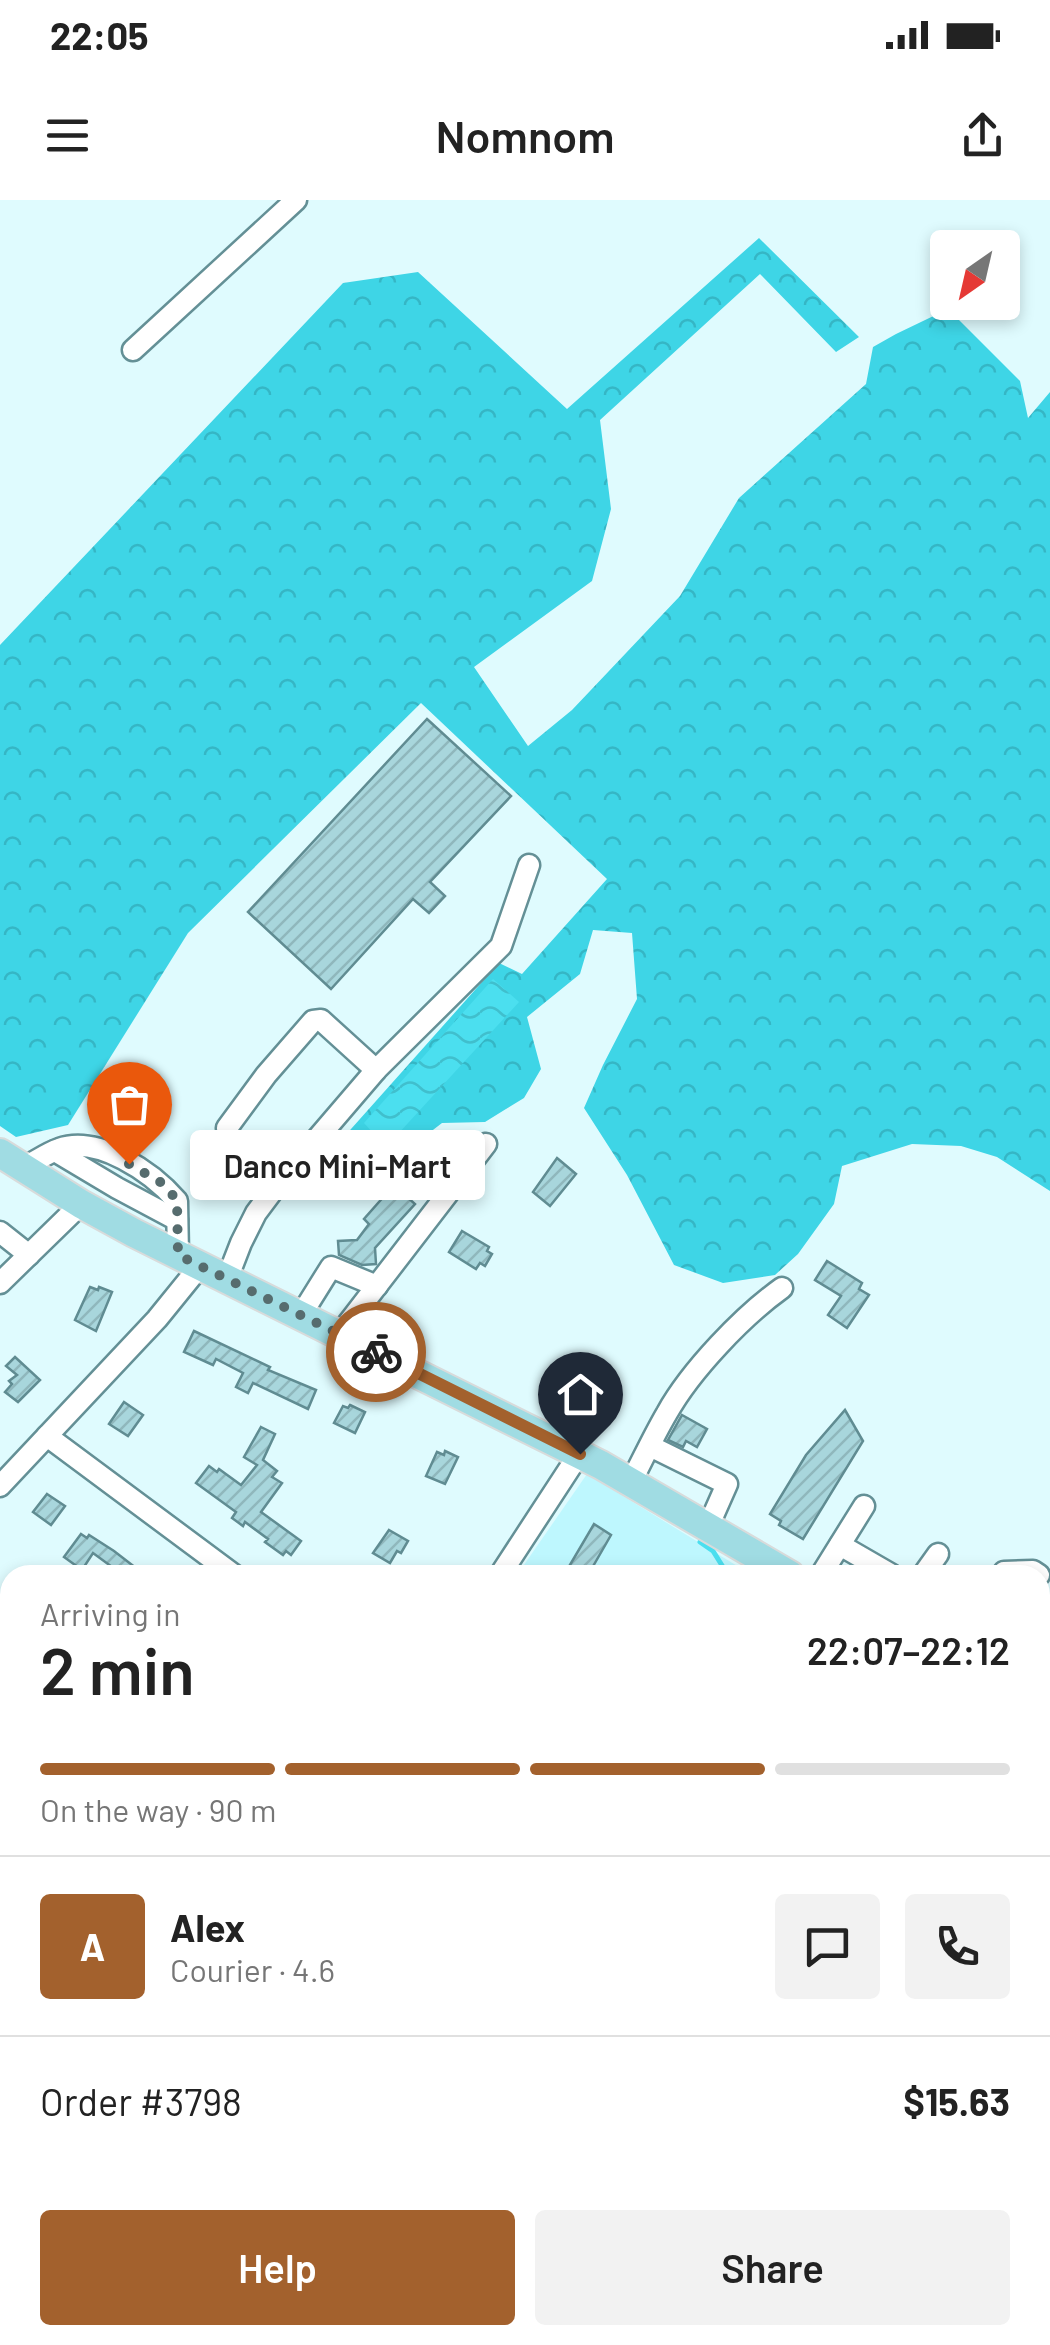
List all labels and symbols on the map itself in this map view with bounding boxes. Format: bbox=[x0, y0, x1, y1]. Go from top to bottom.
north arrow bbox=[930, 230, 1020, 320]
pin bbox=[87, 1062, 172, 1165]
callout: Danco Mini-Mart bbox=[189, 1129, 484, 1199]
courier bbox=[326, 1302, 426, 1402]
pin bbox=[538, 1352, 623, 1455]

